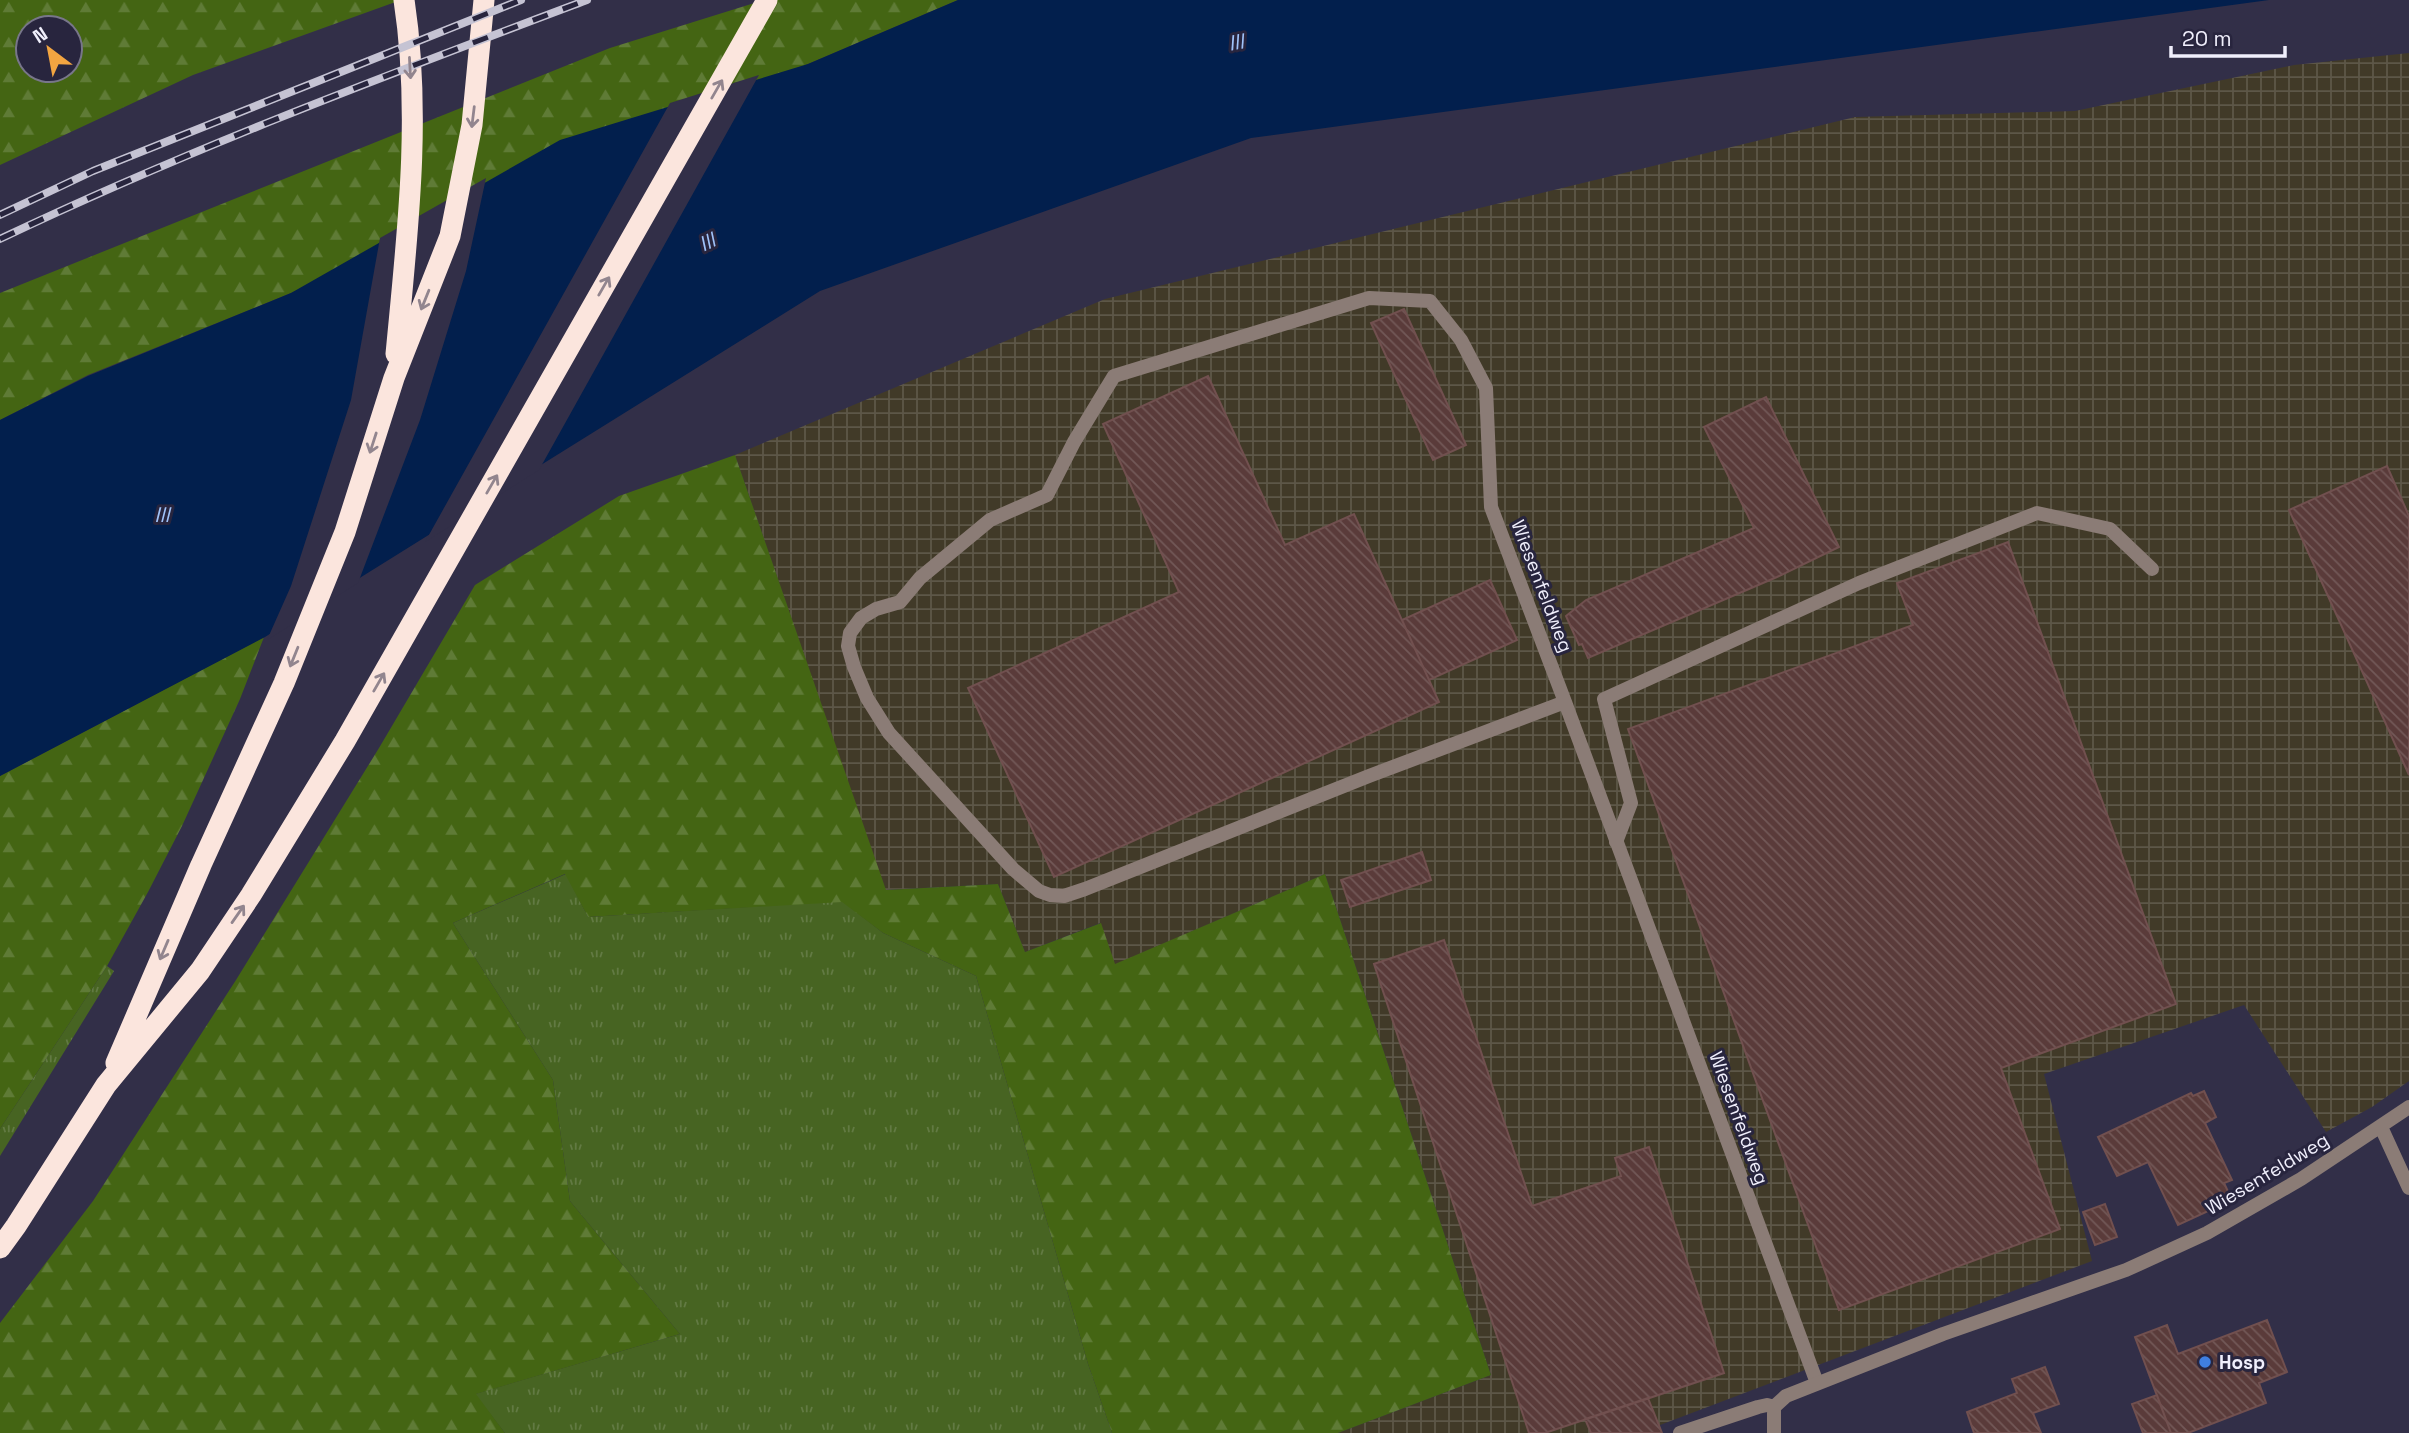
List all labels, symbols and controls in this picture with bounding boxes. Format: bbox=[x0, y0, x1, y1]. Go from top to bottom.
north arrow bbox=[14, 14, 84, 84]
scale bar bbox=[2171, 14, 2285, 58]
text: N bbox=[28, 21, 52, 49]
text: 20 m bbox=[2182, 25, 2232, 52]
water label: Ill bbox=[1226, 27, 1249, 57]
one-way arrow bbox=[403, 56, 416, 79]
one-way arrow bbox=[710, 79, 724, 99]
one-way arrow bbox=[467, 105, 480, 127]
water label: Ill bbox=[694, 225, 722, 258]
one-way arrow bbox=[597, 277, 611, 297]
one-way arrow bbox=[418, 288, 431, 310]
one-way arrow bbox=[366, 432, 378, 454]
one-way arrow bbox=[485, 475, 499, 495]
water label: Ill bbox=[154, 501, 173, 528]
street label: Wiesenfeldweg bbox=[1505, 516, 1579, 656]
one-way arrow bbox=[287, 645, 300, 667]
one-way arrow bbox=[373, 672, 386, 693]
one-way arrow bbox=[231, 905, 245, 924]
one-way arrow bbox=[157, 939, 170, 960]
street label: Wiesenfeldweg bbox=[1703, 1048, 1775, 1188]
street label: Wiesenfeldweg bbox=[2201, 1127, 2333, 1221]
place label: Hosp bbox=[2219, 1350, 2265, 1375]
marker: Hosp bbox=[2197, 1354, 2213, 1370]

